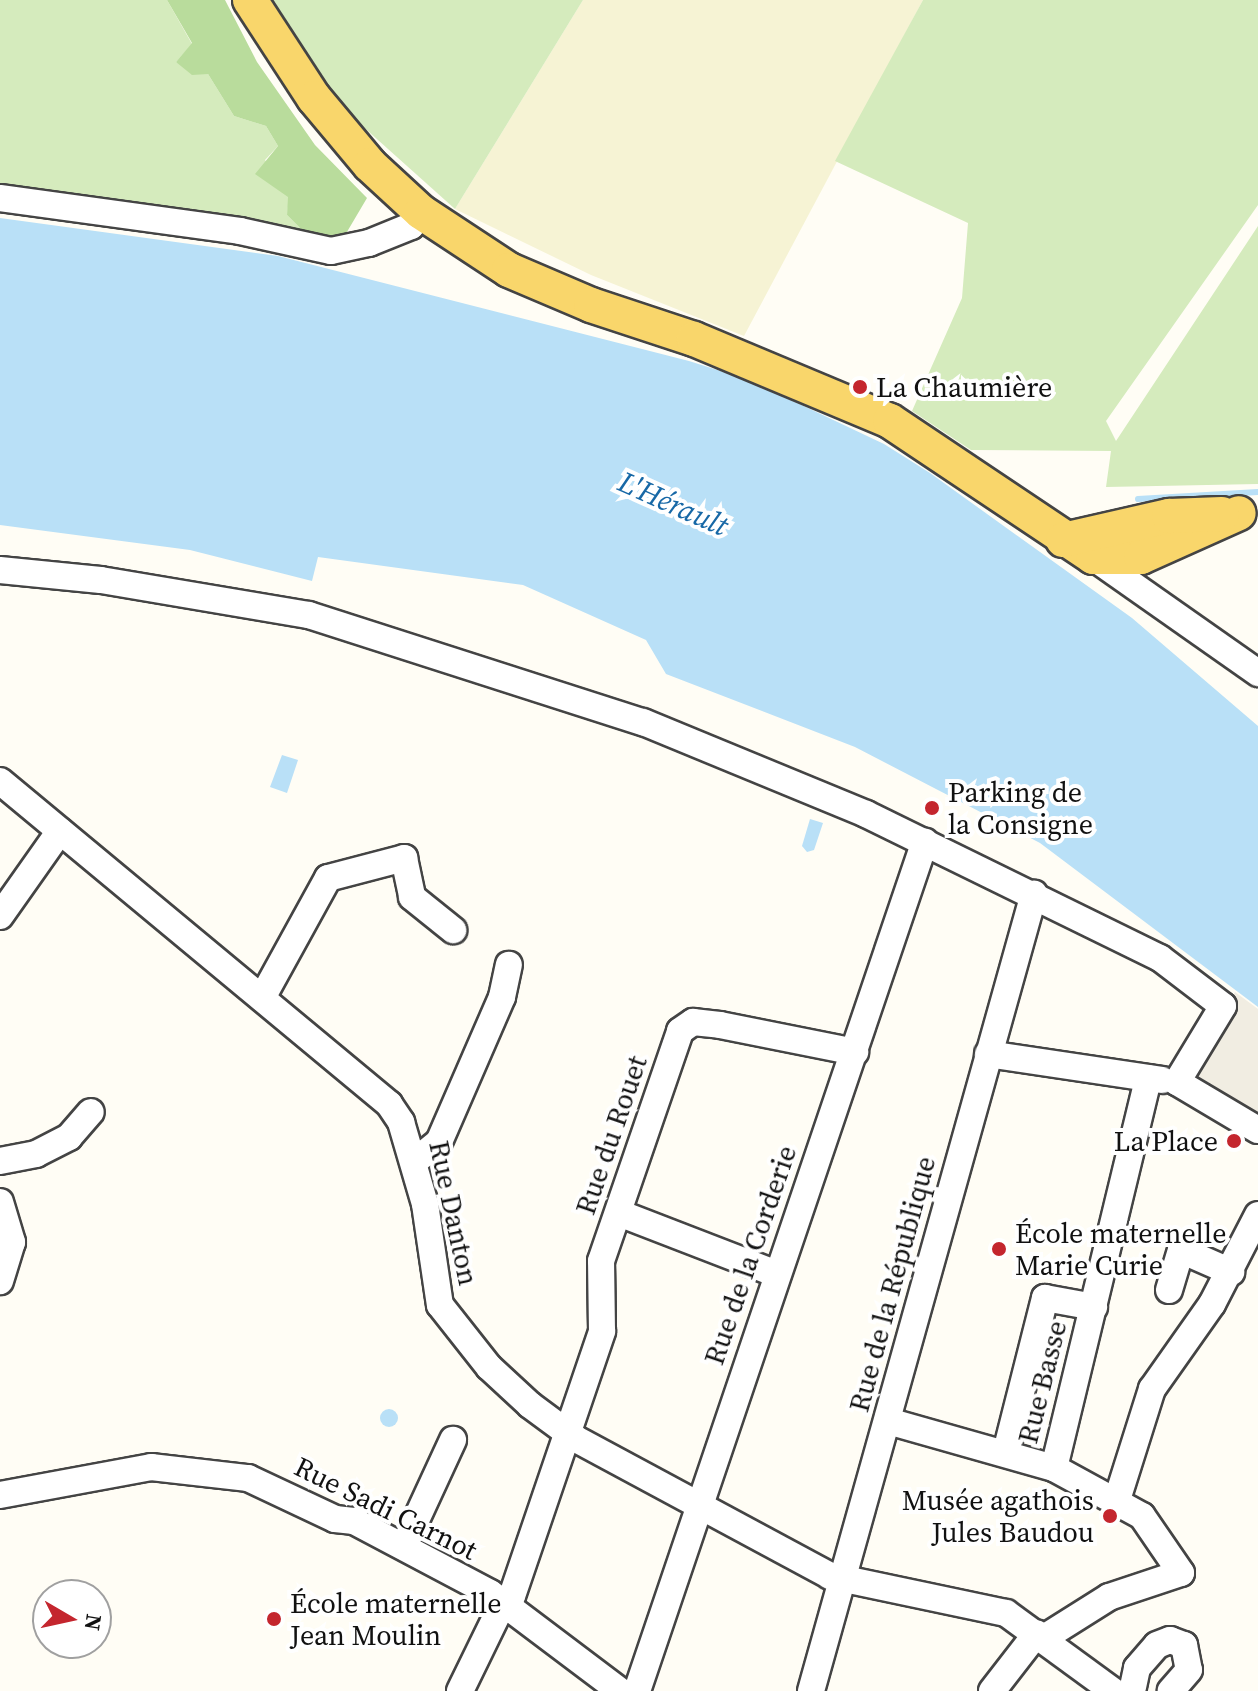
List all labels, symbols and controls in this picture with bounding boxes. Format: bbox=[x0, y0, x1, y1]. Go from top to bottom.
place label: La Chaumière bbox=[876, 370, 1052, 404]
marker: La Chaumière bbox=[851, 378, 869, 396]
water label: L'Hérault bbox=[613, 464, 733, 544]
place label: Parking de la Consigne bbox=[948, 775, 1093, 841]
marker: Parking de la Consigne bbox=[923, 799, 941, 817]
street label: Rue du Rouet bbox=[568, 1051, 654, 1219]
place label: La Place bbox=[1114, 1124, 1218, 1158]
marker: La Place bbox=[1225, 1132, 1243, 1150]
street label: Rue Danton bbox=[422, 1138, 486, 1288]
street label: Rue de la Corderie bbox=[697, 1141, 803, 1369]
street label: Rue de la République bbox=[842, 1153, 942, 1415]
place label: École maternelle Marie Curie bbox=[1015, 1216, 1226, 1282]
marker: École maternelle Marie Curie bbox=[990, 1240, 1008, 1258]
street label: Rue Basse bbox=[1011, 1317, 1073, 1447]
street label: Rue Sadi Carnot bbox=[289, 1449, 483, 1567]
place label: Musée agathois Jules Baudou bbox=[902, 1483, 1094, 1549]
marker: Musée agathois Jules Baudou bbox=[1101, 1507, 1119, 1525]
north arrow bbox=[32, 1579, 112, 1659]
place label: École maternelle Jean Moulin bbox=[290, 1586, 501, 1652]
marker: École maternelle Jean Moulin bbox=[265, 1610, 283, 1628]
text: N bbox=[78, 1612, 110, 1633]

